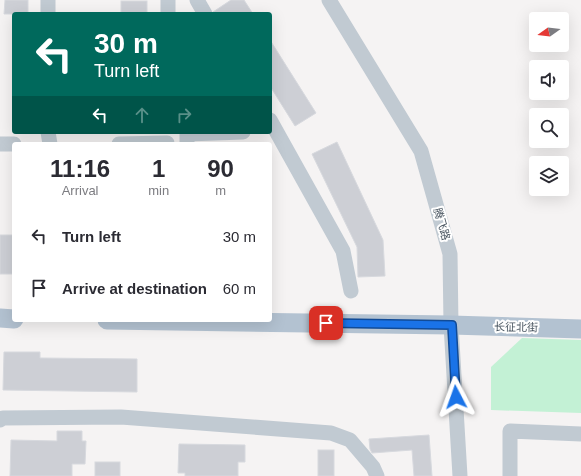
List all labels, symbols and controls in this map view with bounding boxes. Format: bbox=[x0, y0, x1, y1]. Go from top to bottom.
north arrow bbox=[529, 12, 569, 52]
map controls bbox=[529, 12, 569, 196]
icon: left bbox=[28, 28, 80, 80]
text: 30 m bbox=[94, 28, 158, 59]
button: sound bbox=[529, 60, 569, 100]
text: Turn left bbox=[94, 61, 159, 81]
icon: left bbox=[89, 104, 111, 126]
icon: ahead bbox=[131, 104, 153, 126]
icon: right bbox=[173, 104, 195, 126]
button: search bbox=[529, 108, 569, 148]
text: 11:16 bbox=[50, 155, 110, 182]
text: 1 bbox=[152, 155, 165, 182]
text: 90 bbox=[207, 155, 234, 182]
button: layers bbox=[529, 156, 569, 196]
text: Arrival bbox=[62, 183, 99, 198]
text: min bbox=[148, 183, 169, 198]
text: m bbox=[215, 183, 226, 198]
street label: 腾飞路 bbox=[432, 206, 452, 242]
icon: left bbox=[28, 225, 50, 247]
text: Turn left bbox=[62, 228, 121, 245]
text: 30 m bbox=[223, 228, 256, 245]
icon: arrive bbox=[28, 277, 50, 299]
text: Arrive at destination bbox=[62, 280, 207, 297]
text: 60 m bbox=[223, 280, 256, 297]
pin bbox=[309, 306, 343, 340]
icon: arrive bbox=[315, 312, 337, 334]
street label: 长征北街 bbox=[494, 321, 538, 333]
position arrow bbox=[435, 376, 477, 418]

